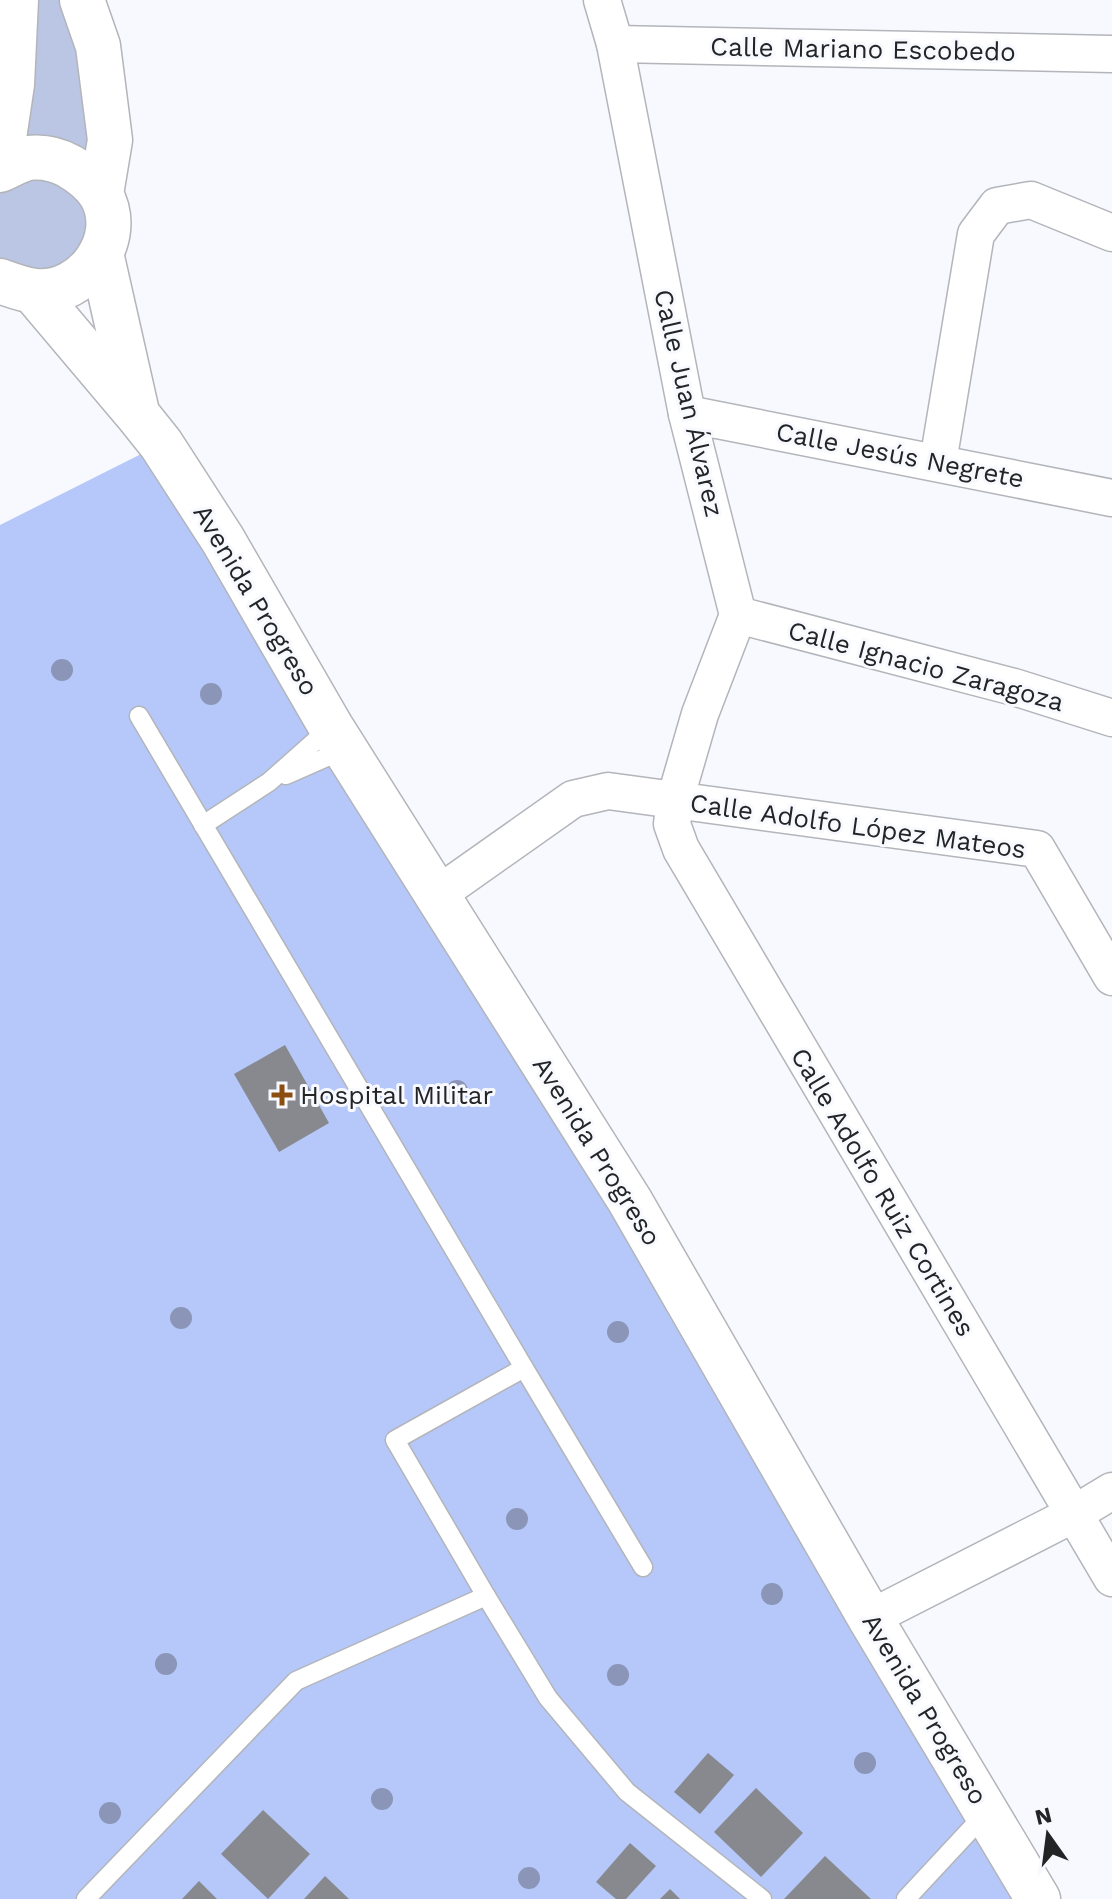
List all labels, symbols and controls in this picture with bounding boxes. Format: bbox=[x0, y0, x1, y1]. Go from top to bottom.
street label: Calle Mariano Escobedo bbox=[710, 31, 1016, 67]
street label: Calle Juan Álvarez bbox=[648, 286, 730, 520]
street label: Calle Jesús Negrete bbox=[773, 416, 1027, 494]
street label: Avenida Progreso bbox=[187, 499, 325, 701]
street label: Calle Ignacio Zaragoza bbox=[785, 615, 1067, 717]
street label: Calle Adolfo López Mateos bbox=[688, 788, 1028, 864]
street label: Calle Adolfo Ruiz Cortines bbox=[785, 1042, 981, 1342]
street label: Avenida Progreso bbox=[527, 1051, 667, 1251]
place label: Hospital Militar bbox=[300, 1080, 493, 1110]
marker: Hospital Militar bbox=[271, 1084, 293, 1106]
street label: Avenida Progreso bbox=[856, 1608, 994, 1810]
north arrow bbox=[1008, 1795, 1088, 1875]
text: N bbox=[1032, 1802, 1054, 1830]

